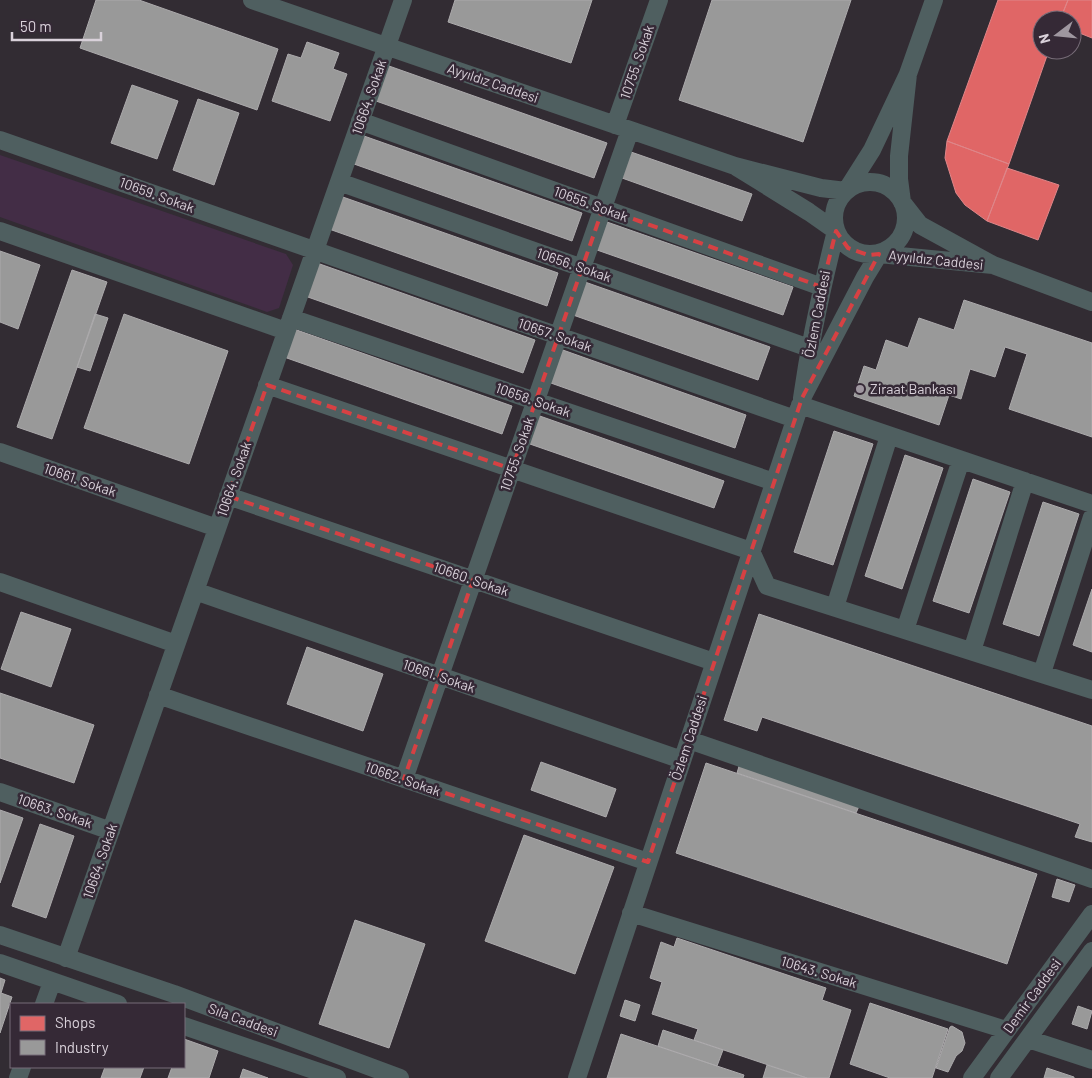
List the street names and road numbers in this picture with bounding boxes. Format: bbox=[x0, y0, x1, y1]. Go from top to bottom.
street label: 10755. Sokak bbox=[616, 22, 657, 101]
street label: 10664. Sokak bbox=[348, 57, 389, 137]
street label: Ayyıldız Caddesi bbox=[445, 59, 541, 106]
street label: 10659. Sokak bbox=[118, 173, 197, 216]
street label: 10655. Sokak bbox=[552, 182, 631, 225]
street label: 10656. Sokak bbox=[535, 244, 614, 285]
street label: Ayyıldız Caddesi bbox=[888, 246, 984, 273]
street label: Özlem Caddesi bbox=[800, 269, 833, 359]
street label: 10657. Sokak bbox=[516, 314, 594, 355]
street label: 10658. Sokak bbox=[493, 379, 573, 420]
street label: 10755. Sokak bbox=[496, 414, 537, 493]
street label: 10664. Sokak bbox=[213, 439, 254, 519]
street label: 10661. Sokak bbox=[42, 459, 119, 500]
street label: 10660. Sokak bbox=[431, 558, 511, 599]
street label: 10661. Sokak bbox=[401, 655, 478, 696]
street label: Özlem Caddesi bbox=[667, 693, 710, 783]
street label: 10662. Sokak bbox=[363, 758, 443, 799]
street label: 10663. Sokak bbox=[16, 790, 95, 831]
street label: 10664. Sokak bbox=[79, 821, 120, 901]
street label: 10643. Sokak bbox=[779, 952, 859, 991]
street label: Demir Caddesi bbox=[999, 955, 1064, 1036]
street label: Sıla Caddesi bbox=[206, 999, 280, 1040]

